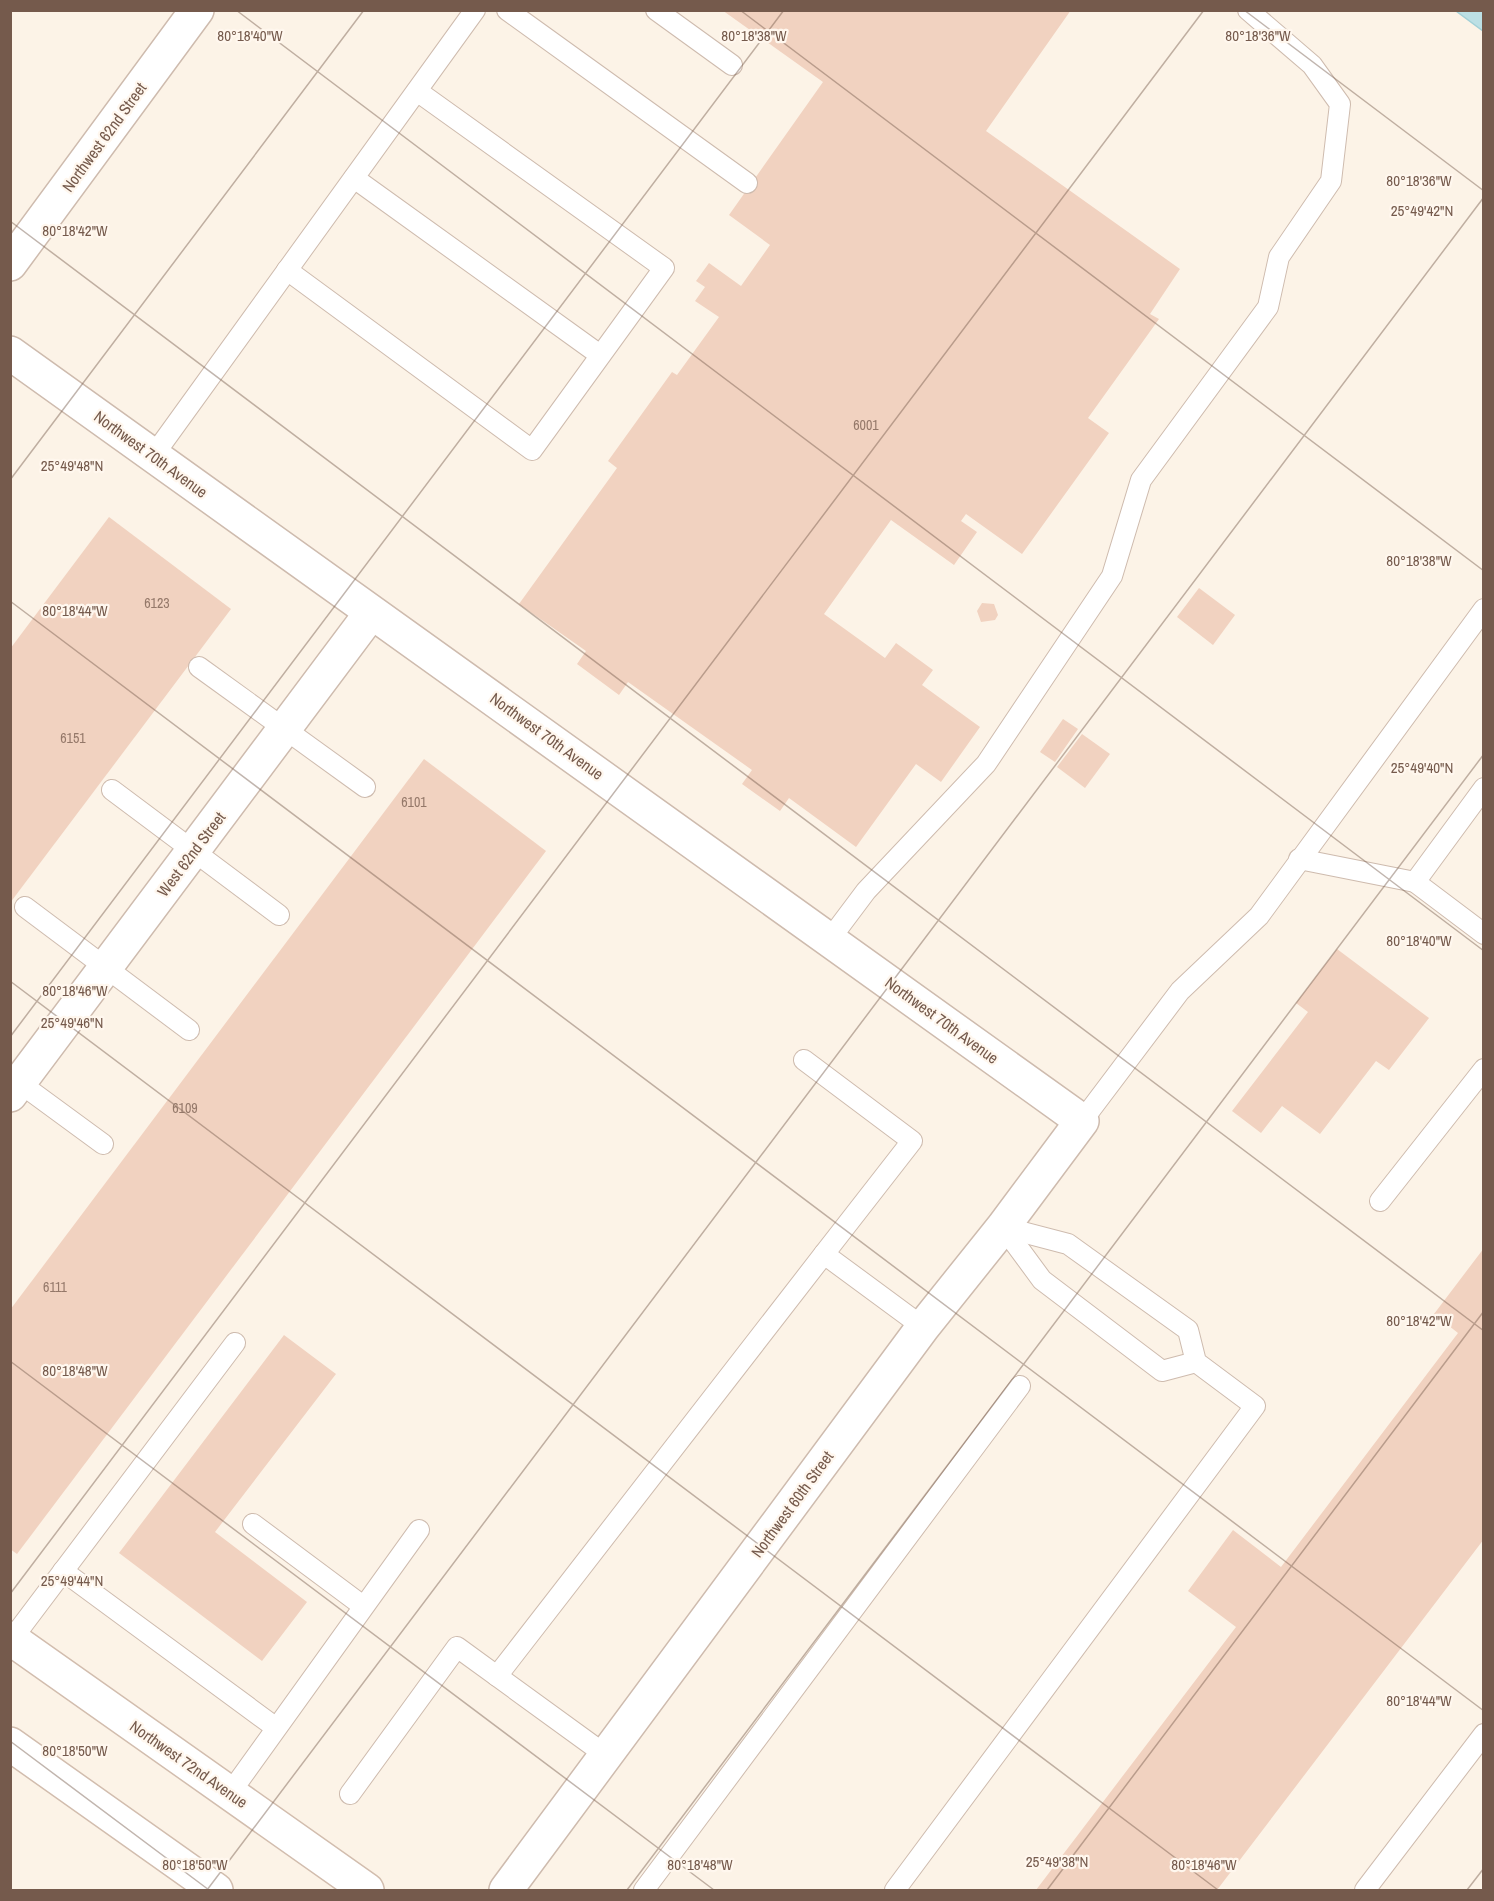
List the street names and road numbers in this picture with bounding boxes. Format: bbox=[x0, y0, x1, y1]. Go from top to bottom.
street label: Northwest 62nd Street bbox=[57, 77, 151, 196]
street label: Northwest 70th Avenue bbox=[90, 405, 212, 503]
street label: Northwest 70th Avenue bbox=[486, 687, 608, 785]
street label: West 62nd Street bbox=[152, 807, 230, 901]
street label: Northwest 70th Avenue bbox=[881, 971, 1003, 1069]
street label: Northwest 60th Street bbox=[746, 1446, 838, 1562]
street label: Northwest 72nd Avenue bbox=[126, 1715, 252, 1813]

